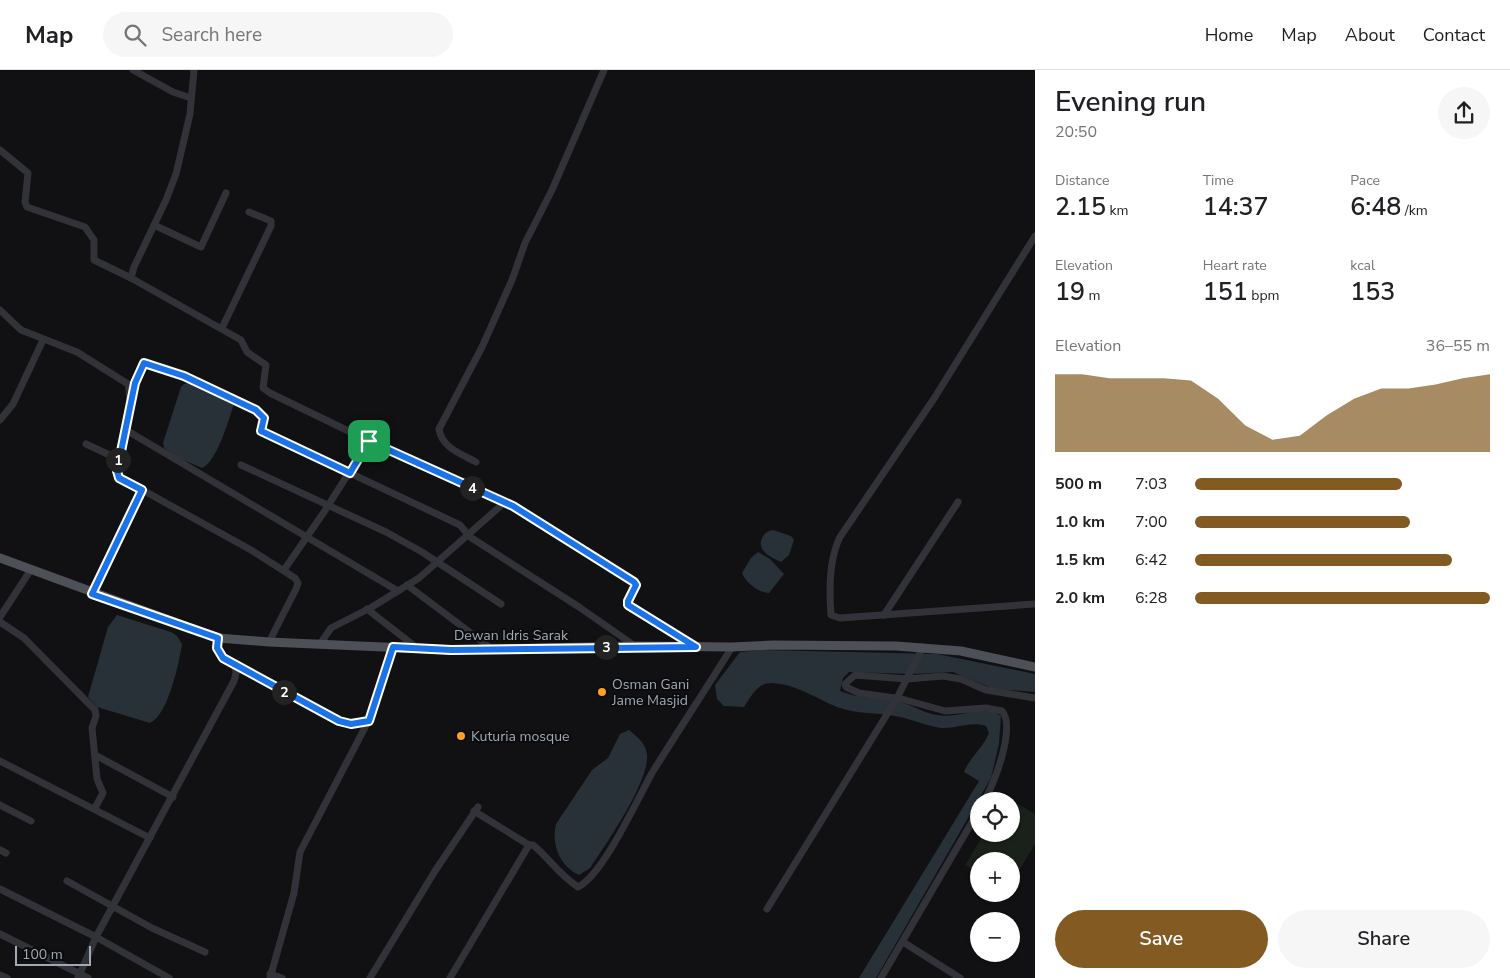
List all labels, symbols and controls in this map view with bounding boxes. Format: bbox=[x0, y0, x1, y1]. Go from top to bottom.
search box bbox=[103, 12, 453, 57]
text: Map bbox=[25, 19, 73, 51]
icon: search bbox=[121, 21, 149, 49]
text: Search here bbox=[161, 22, 262, 48]
text: Home bbox=[1205, 23, 1253, 47]
text: Map bbox=[1281, 23, 1317, 47]
text: About bbox=[1345, 23, 1395, 47]
text: Contact bbox=[1423, 23, 1485, 47]
text: Evening run bbox=[1055, 83, 1206, 121]
button: share bbox=[1438, 87, 1490, 139]
text: 20:50 bbox=[1055, 121, 1097, 143]
text: Distance bbox=[1055, 171, 1109, 190]
text: Time bbox=[1203, 171, 1234, 190]
text: Pace bbox=[1350, 171, 1380, 190]
text: 2.15 bbox=[1055, 190, 1106, 224]
text: 14:37 bbox=[1203, 190, 1269, 224]
text: 6:48 bbox=[1350, 190, 1401, 224]
text: km bbox=[1106, 201, 1129, 220]
text: /km bbox=[1401, 201, 1428, 220]
text: Elevation bbox=[1055, 256, 1113, 275]
text: Heart rate bbox=[1203, 256, 1267, 275]
text: kcal bbox=[1350, 256, 1375, 275]
text: 19 bbox=[1055, 275, 1085, 309]
text: 151 bbox=[1203, 275, 1248, 309]
text: 153 bbox=[1350, 275, 1395, 309]
text: m bbox=[1085, 286, 1101, 305]
text: bpm bbox=[1248, 286, 1280, 305]
text: Elevation bbox=[1055, 335, 1121, 357]
text: 36–55 m bbox=[1426, 335, 1490, 357]
pin bbox=[348, 420, 390, 462]
icon: arrive bbox=[355, 427, 383, 455]
pin: 1 bbox=[106, 448, 130, 472]
text: 1 bbox=[114, 451, 123, 470]
text: 500 m bbox=[1055, 473, 1102, 495]
text: 7:03 bbox=[1135, 473, 1167, 495]
pin: 4 bbox=[460, 476, 484, 500]
text: 4 bbox=[468, 479, 477, 498]
text: 1.0 km bbox=[1055, 511, 1105, 533]
text: 7:00 bbox=[1135, 511, 1167, 533]
text: 1.5 km bbox=[1055, 549, 1105, 571]
text: 6:42 bbox=[1135, 549, 1167, 571]
text: 2.0 km bbox=[1055, 587, 1105, 609]
text: 6:28 bbox=[1135, 587, 1167, 609]
street label: Dewan Idris Sarak bbox=[454, 626, 569, 645]
pin: 3 bbox=[594, 634, 618, 660]
text: 3 bbox=[602, 638, 611, 657]
place label: Osman Gani Jame Masjid bbox=[611, 675, 689, 710]
pin: 2 bbox=[272, 680, 296, 704]
text: 2 bbox=[280, 683, 289, 702]
marker: Osman Gani Jame Masjid bbox=[596, 686, 608, 698]
place label: Kuturia mosque bbox=[471, 727, 569, 746]
marker: Kuturia mosque bbox=[455, 730, 467, 742]
map controls bbox=[970, 792, 1020, 962]
button: locate bbox=[970, 792, 1020, 842]
button: + bbox=[970, 852, 1020, 902]
button: Save bbox=[1055, 910, 1268, 968]
button: Share bbox=[1278, 910, 1490, 968]
button: − bbox=[970, 912, 1020, 962]
scale bar bbox=[15, 943, 91, 966]
text: 100 m bbox=[22, 945, 63, 964]

